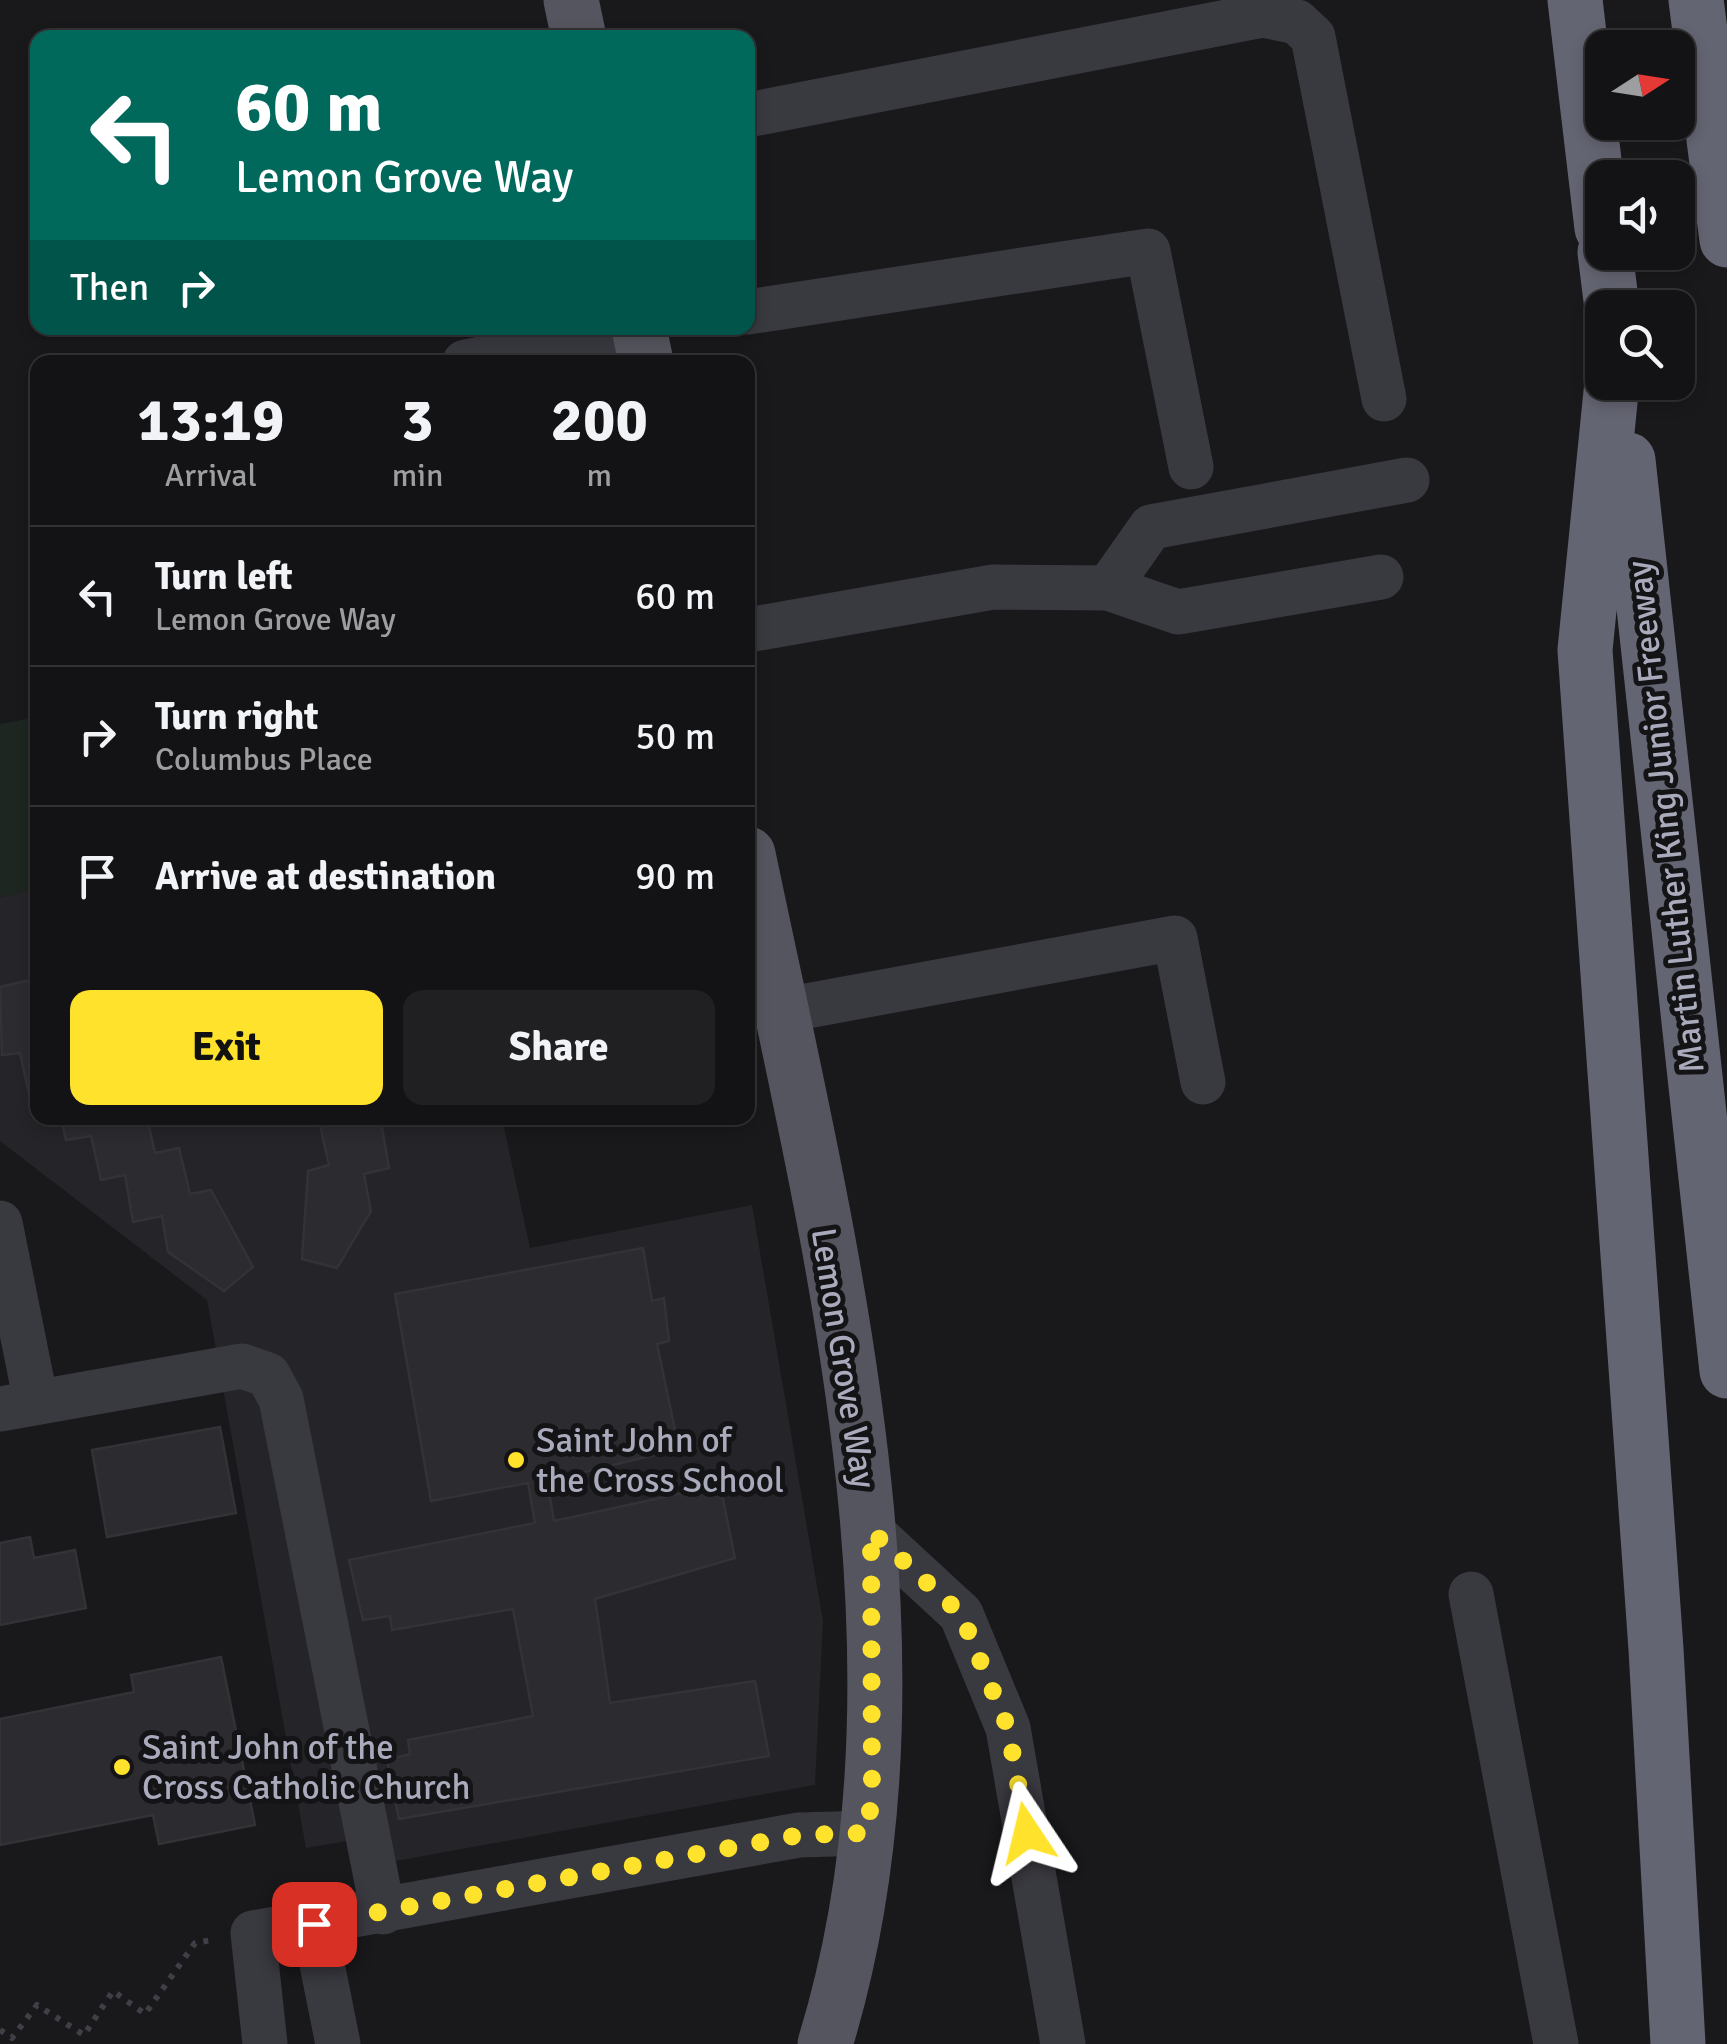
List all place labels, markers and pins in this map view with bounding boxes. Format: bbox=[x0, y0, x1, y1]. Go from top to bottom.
place label: Saint John of the Cross School bbox=[536, 1419, 784, 1502]
marker: Saint John of the Cross School bbox=[505, 1449, 527, 1471]
place label: Saint John of the Cross Catholic Church bbox=[142, 1726, 471, 1809]
marker: Saint John of the Cross Catholic Church bbox=[111, 1756, 133, 1778]
pin bbox=[272, 1882, 357, 1967]

